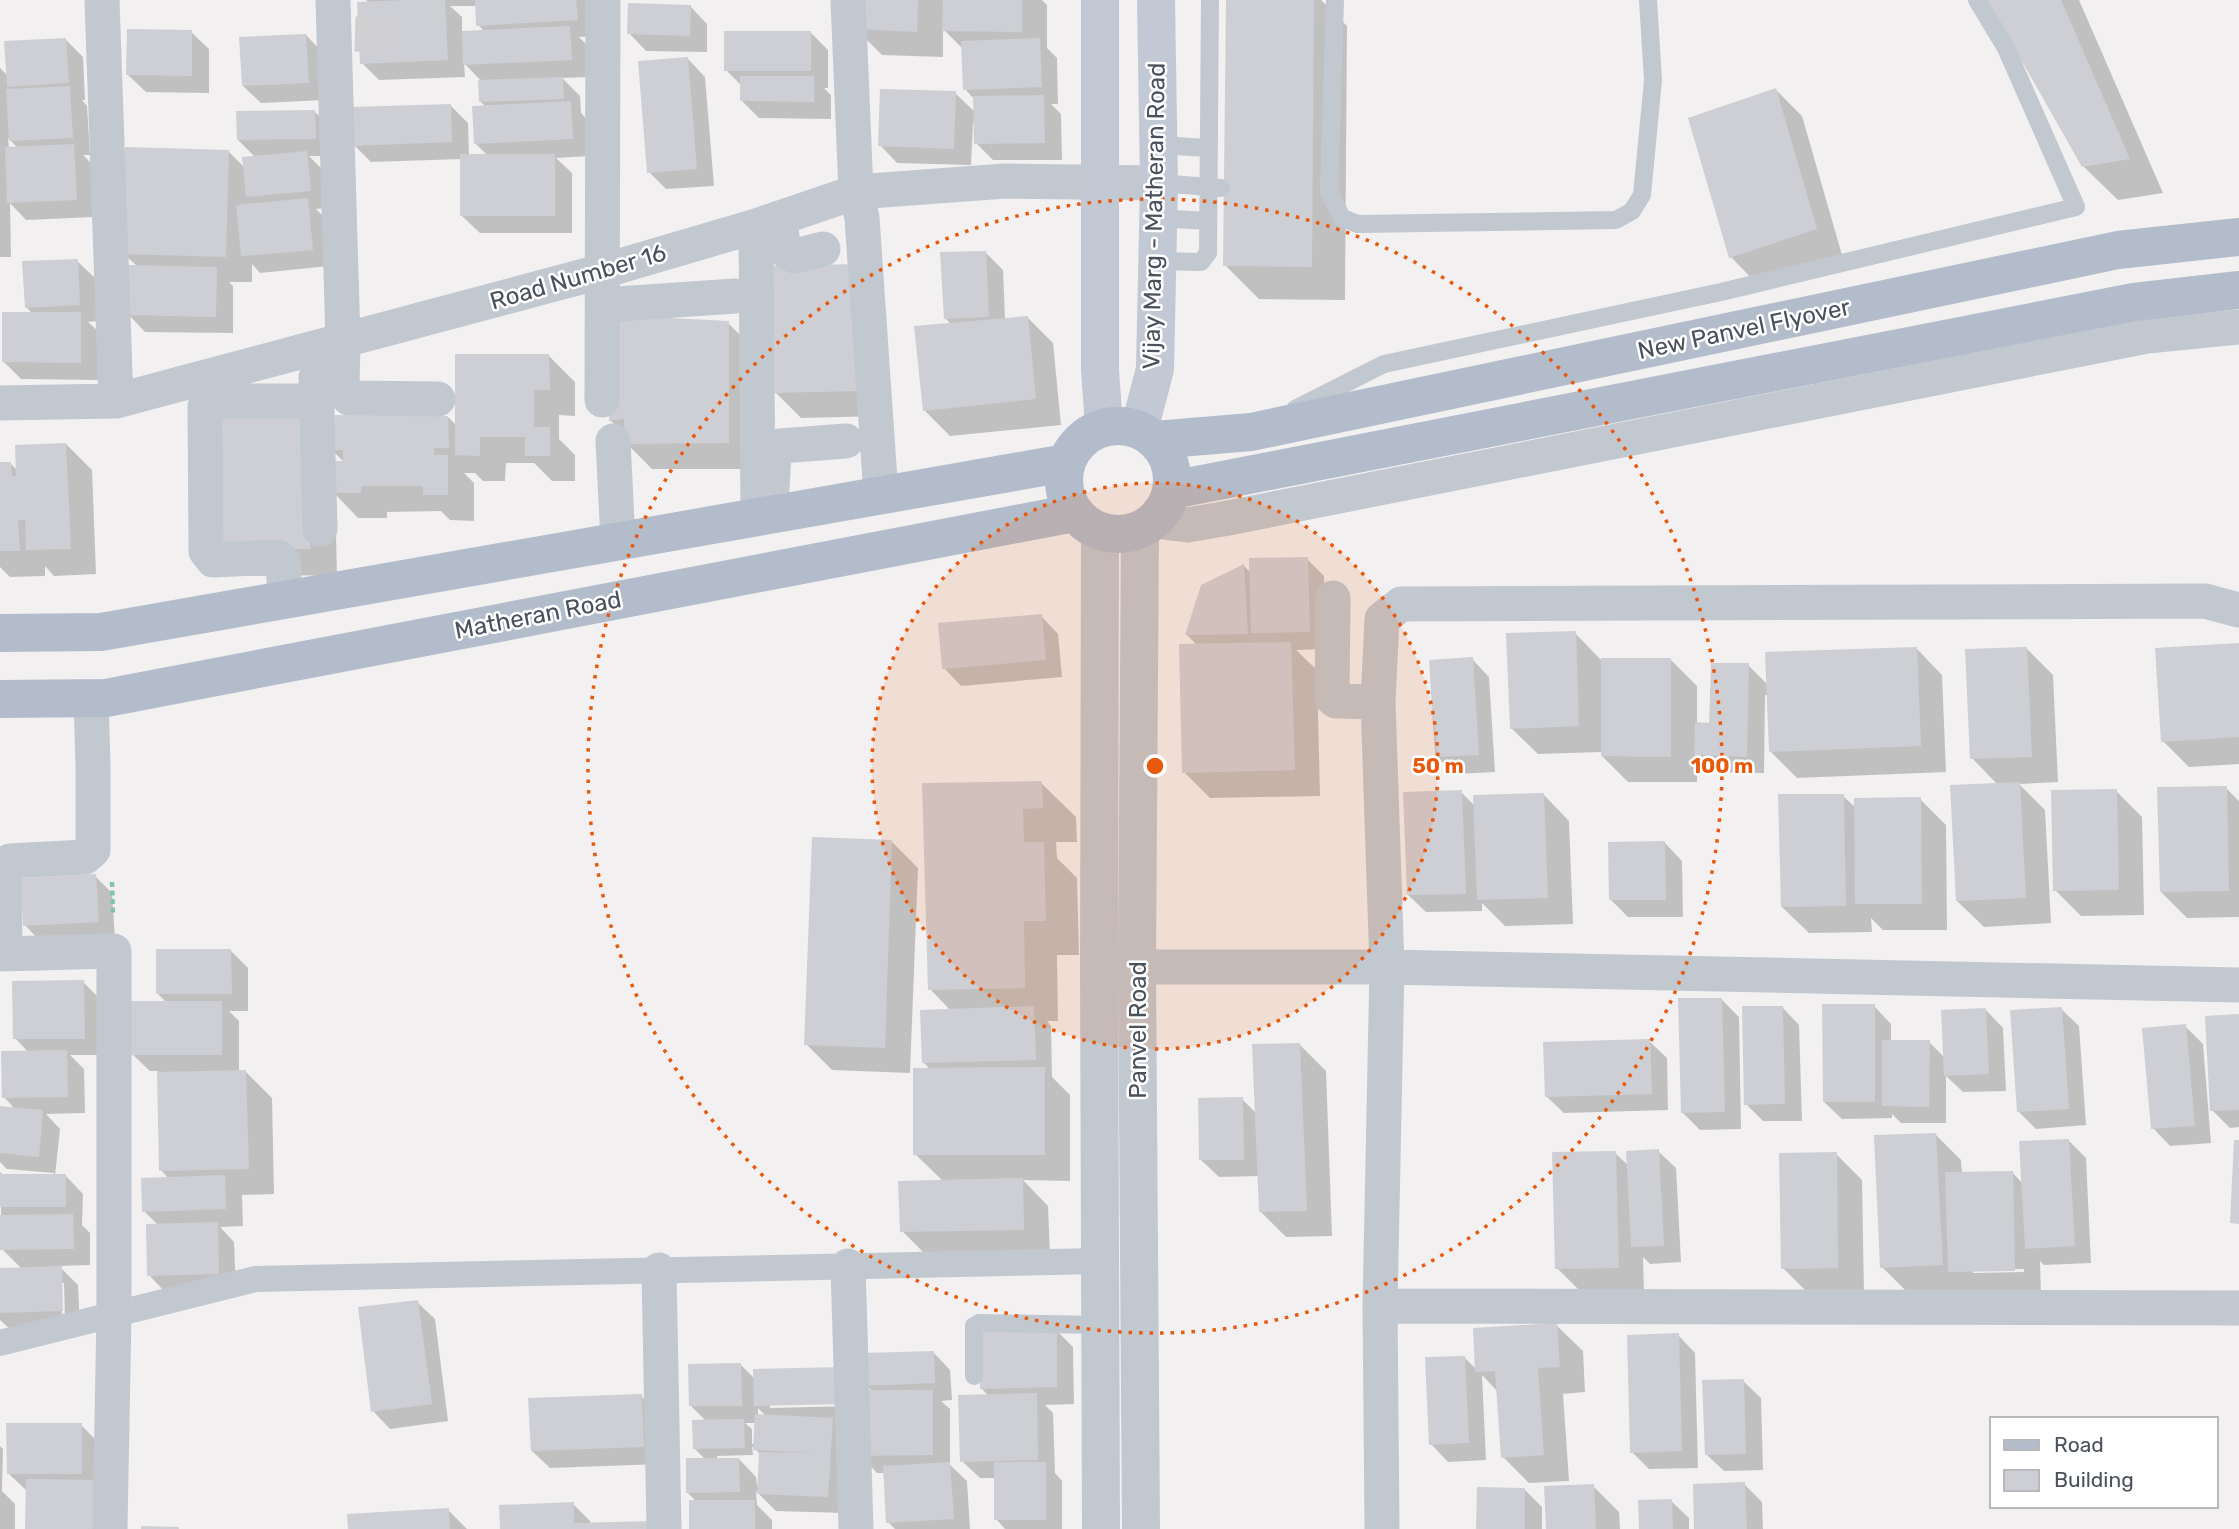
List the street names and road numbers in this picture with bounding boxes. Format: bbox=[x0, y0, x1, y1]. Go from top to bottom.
street label: Vijay Marg - Matheran Road bbox=[1137, 62, 1171, 370]
street label: Road Number 16 bbox=[487, 238, 669, 316]
street label: New Panvel Flyover bbox=[1635, 293, 1853, 365]
street label: Matheran Road bbox=[452, 585, 624, 645]
street label: Panvel Road bbox=[1124, 961, 1152, 1099]

